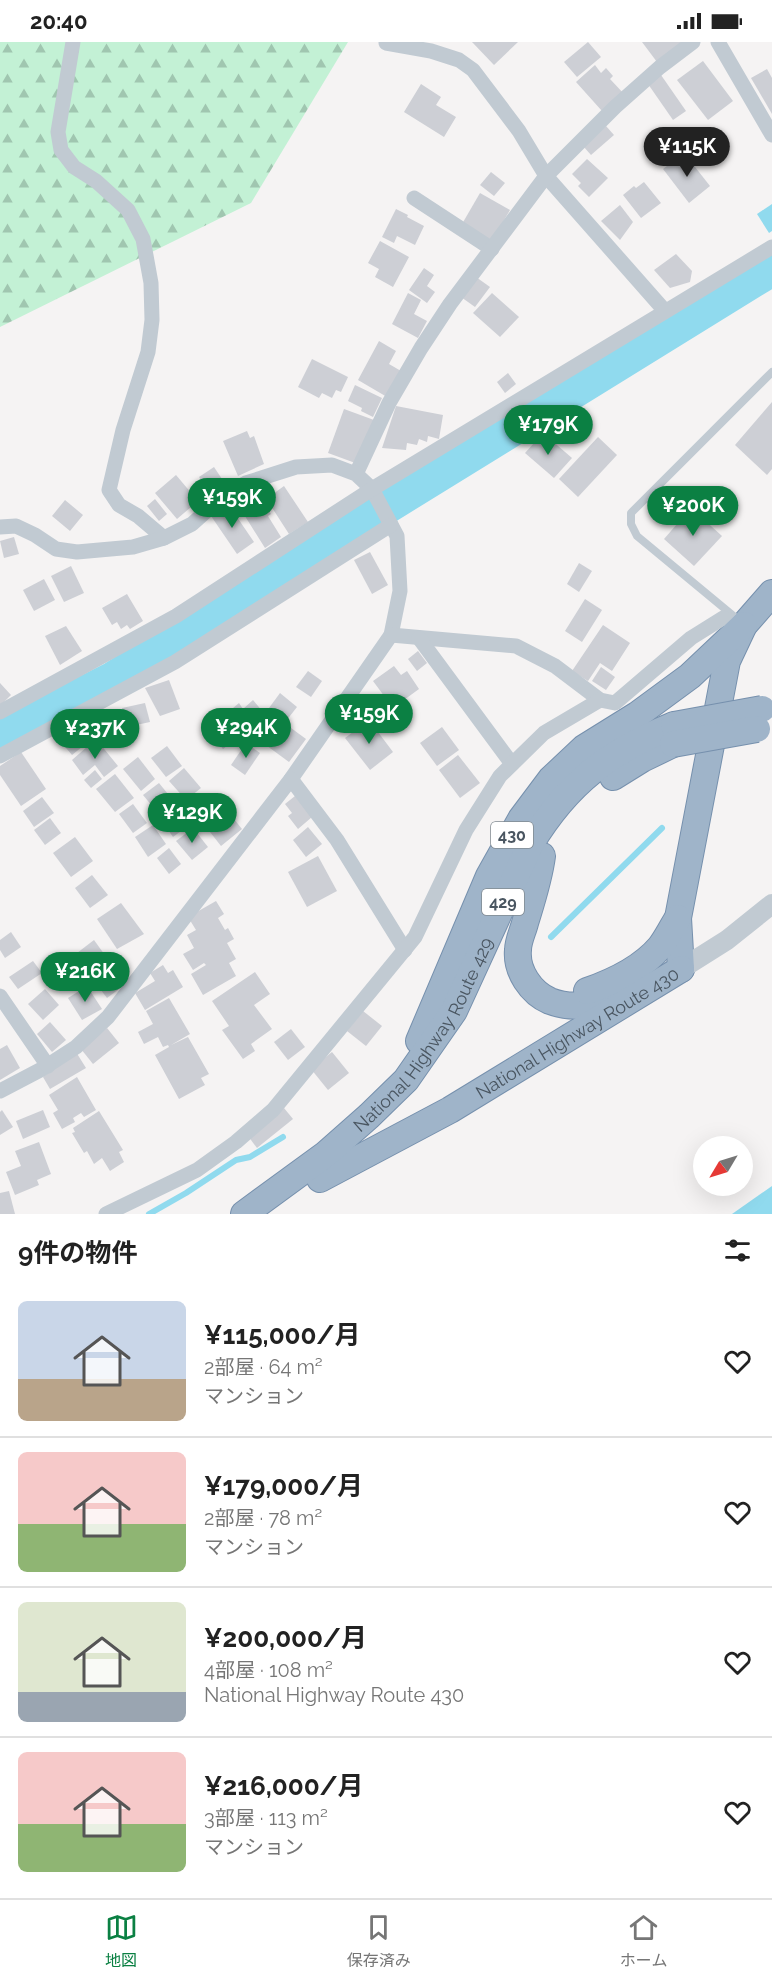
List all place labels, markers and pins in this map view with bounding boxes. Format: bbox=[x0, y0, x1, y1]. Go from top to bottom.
pin: ¥115K bbox=[645, 127, 729, 178]
pin: ¥179K bbox=[506, 405, 590, 456]
pin: ¥159K bbox=[190, 478, 274, 529]
pin: ¥200K bbox=[651, 486, 735, 537]
pin: ¥159K bbox=[327, 694, 411, 745]
pin: ¥294K bbox=[204, 708, 288, 759]
pin: ¥237K bbox=[53, 709, 137, 760]
pin: ¥129K bbox=[150, 793, 234, 844]
pin: ¥216K bbox=[43, 952, 127, 1003]

